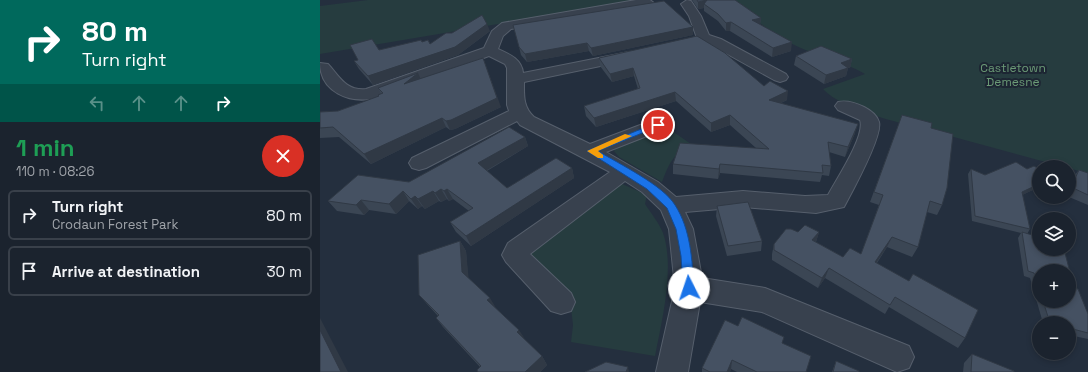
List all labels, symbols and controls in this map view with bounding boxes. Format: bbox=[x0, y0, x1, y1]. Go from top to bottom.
text: 80 m bbox=[82, 13, 148, 49]
icon: right bbox=[16, 16, 68, 68]
text: Turn right bbox=[82, 48, 166, 71]
park label: Castletown Demesne bbox=[980, 60, 1046, 90]
icon: left bbox=[86, 92, 108, 114]
icon: ahead bbox=[128, 92, 150, 114]
icon: ahead bbox=[170, 92, 192, 114]
icon: right bbox=[212, 92, 234, 114]
pin bbox=[641, 108, 675, 142]
icon: arrive bbox=[647, 114, 669, 136]
text: 1 min bbox=[16, 132, 75, 163]
button: close bbox=[262, 135, 304, 177]
map controls bbox=[1032, 160, 1076, 360]
button: search bbox=[1032, 160, 1076, 204]
text: 110 m · 08:26 bbox=[16, 163, 94, 180]
text: Turn right bbox=[52, 197, 123, 216]
icon: right bbox=[18, 204, 40, 226]
text: 80 m bbox=[266, 206, 302, 225]
button: layers bbox=[1032, 212, 1076, 256]
text: Crodaun Forest Park bbox=[52, 216, 178, 233]
icon: arrive bbox=[18, 260, 40, 282]
text: Arrive at destination bbox=[52, 262, 200, 281]
text: 30 m bbox=[267, 262, 302, 281]
button: + bbox=[1032, 264, 1076, 308]
position arrow bbox=[668, 267, 710, 309]
button: − bbox=[1032, 316, 1076, 360]

